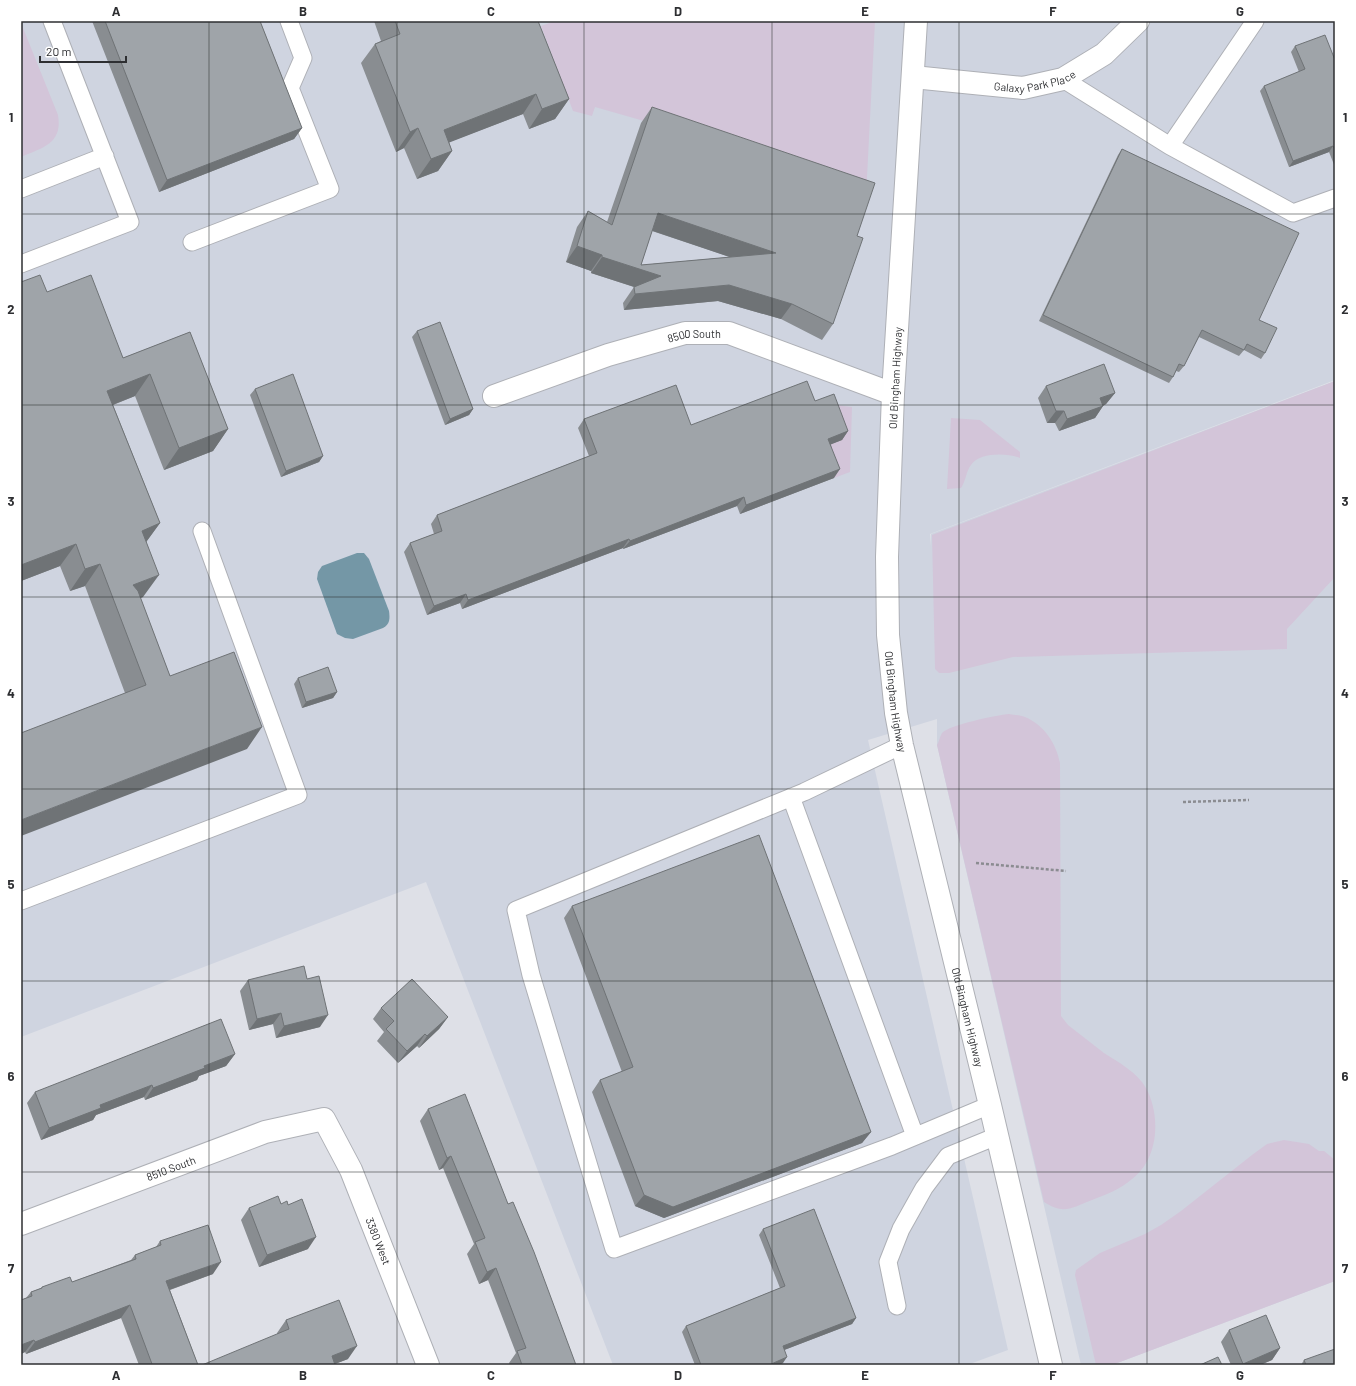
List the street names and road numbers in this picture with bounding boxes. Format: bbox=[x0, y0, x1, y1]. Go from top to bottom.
street label: Galaxy Park Place bbox=[993, 67, 1078, 95]
street label: 8500 South bbox=[666, 327, 721, 344]
street label: Old Bingham Highway bbox=[886, 327, 904, 429]
street label: Old Bingham Highway bbox=[883, 650, 910, 754]
street label: Old Bingham Highway bbox=[950, 966, 987, 1068]
street label: 8510 South bbox=[144, 1152, 197, 1183]
street label: 3380 West bbox=[364, 1215, 394, 1266]

